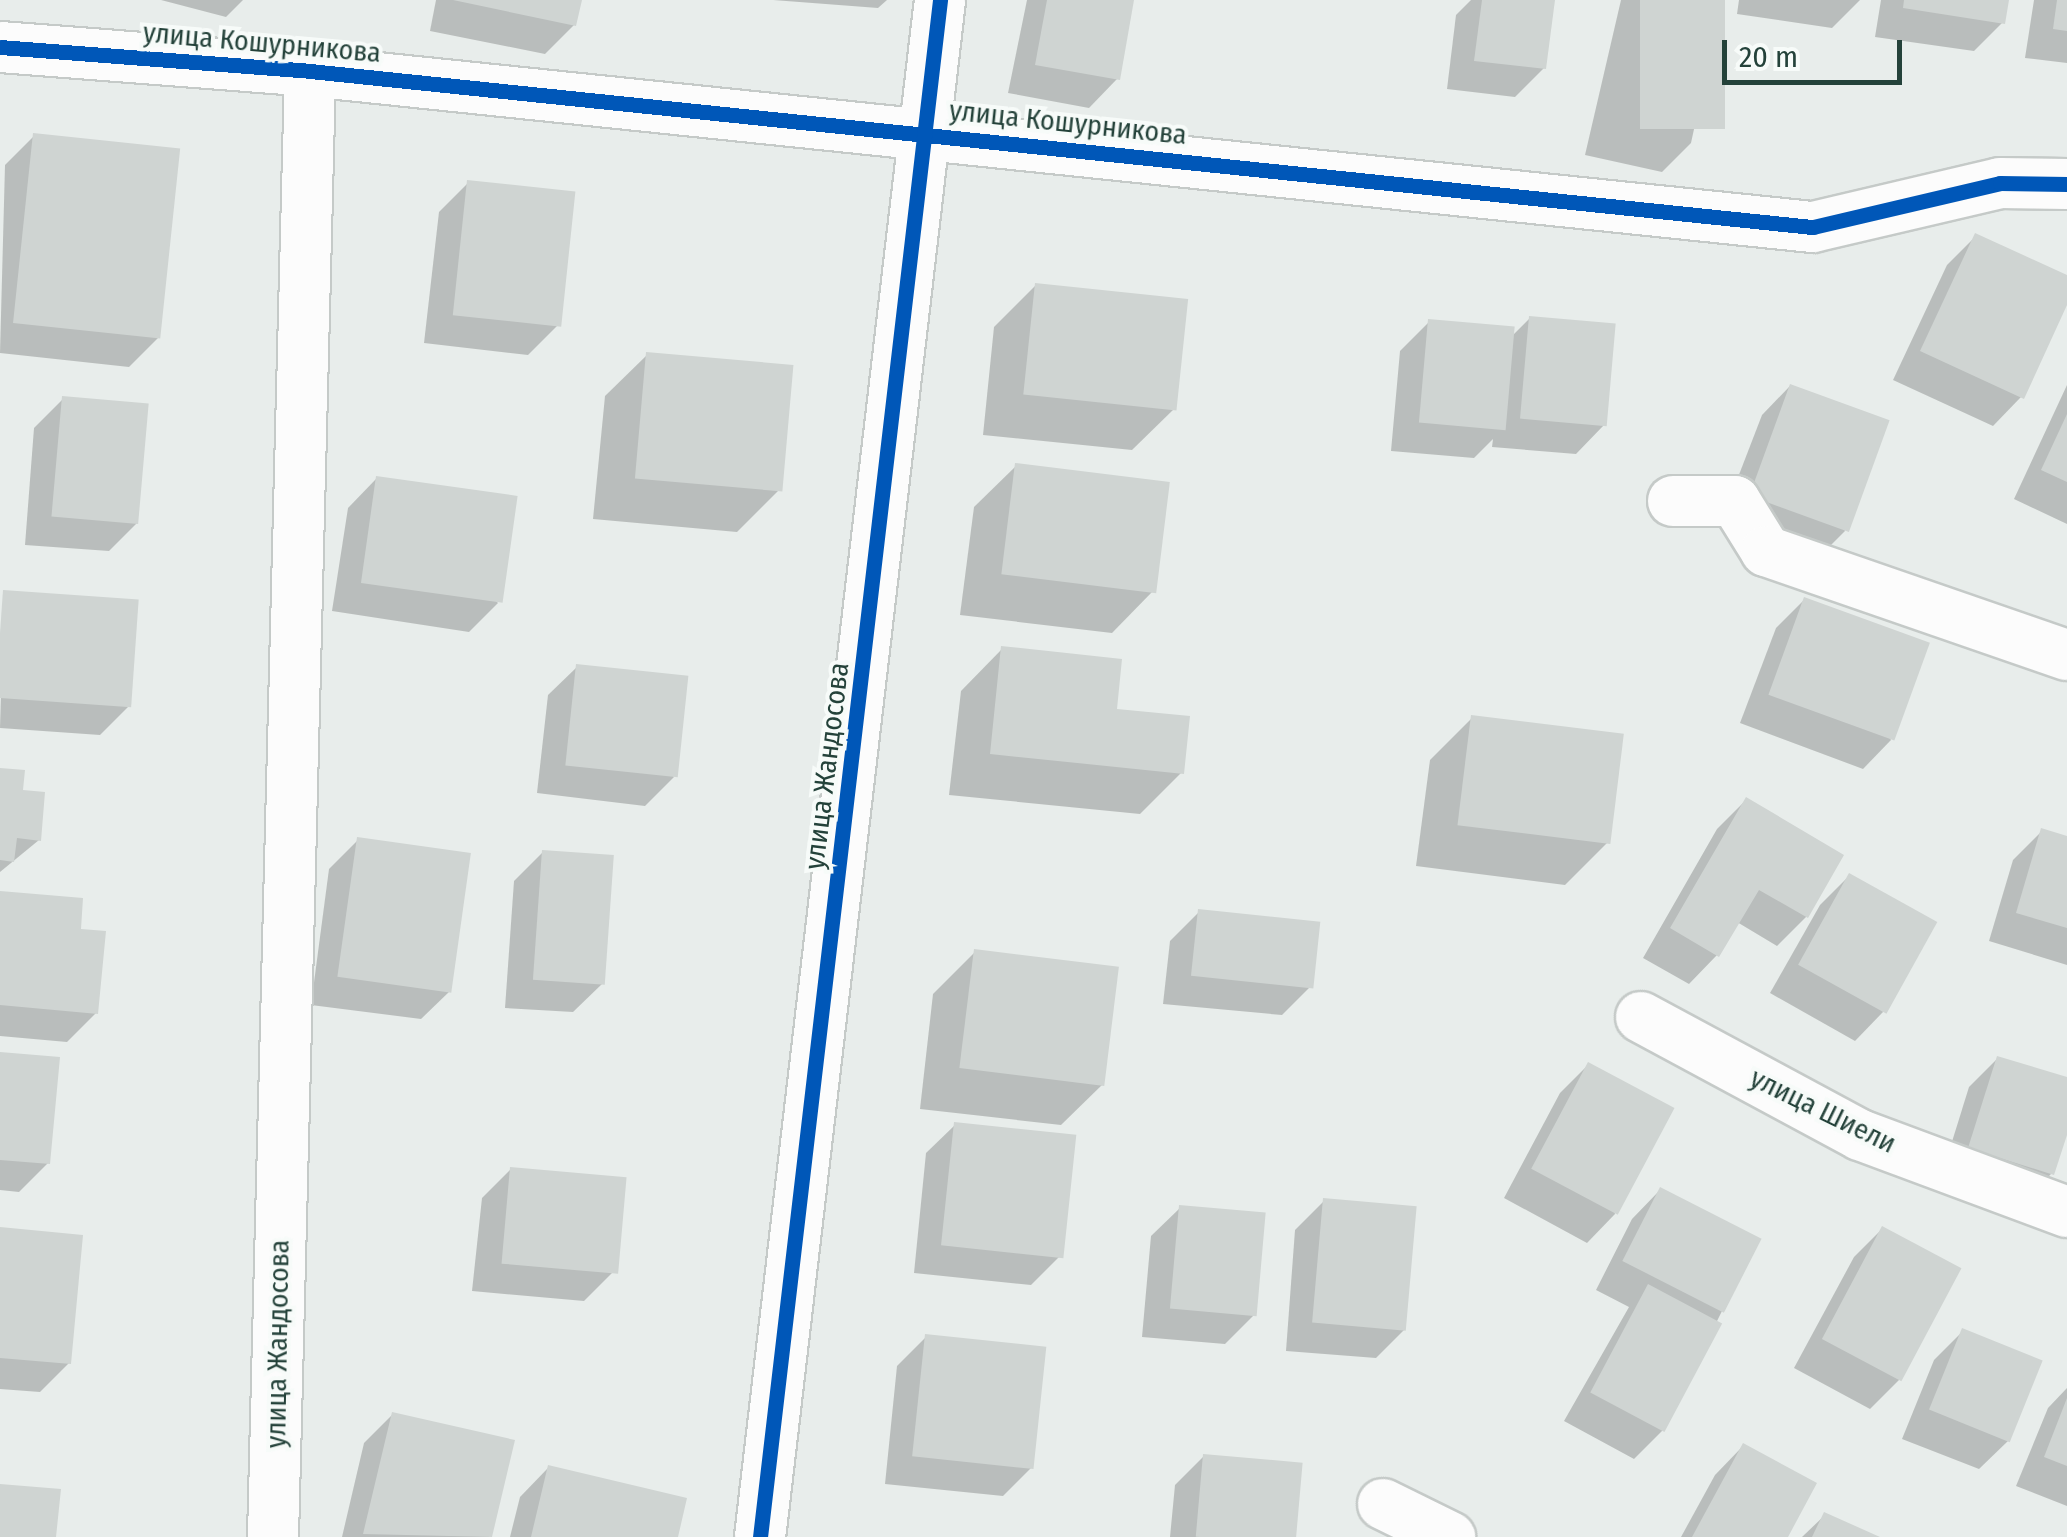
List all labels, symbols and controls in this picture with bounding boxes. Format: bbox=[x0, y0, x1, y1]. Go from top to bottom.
street label: улица Кошурникова bbox=[142, 16, 382, 70]
scale bar bbox=[1727, 20, 1907, 82]
text: 20 m bbox=[1739, 39, 1798, 75]
street label: улица Кошурникова bbox=[948, 94, 1188, 152]
street label: улица Жандосова bbox=[798, 661, 856, 871]
street label: улица Шиели bbox=[1745, 1061, 1901, 1161]
street label: улица Жандосова bbox=[259, 1240, 297, 1448]

